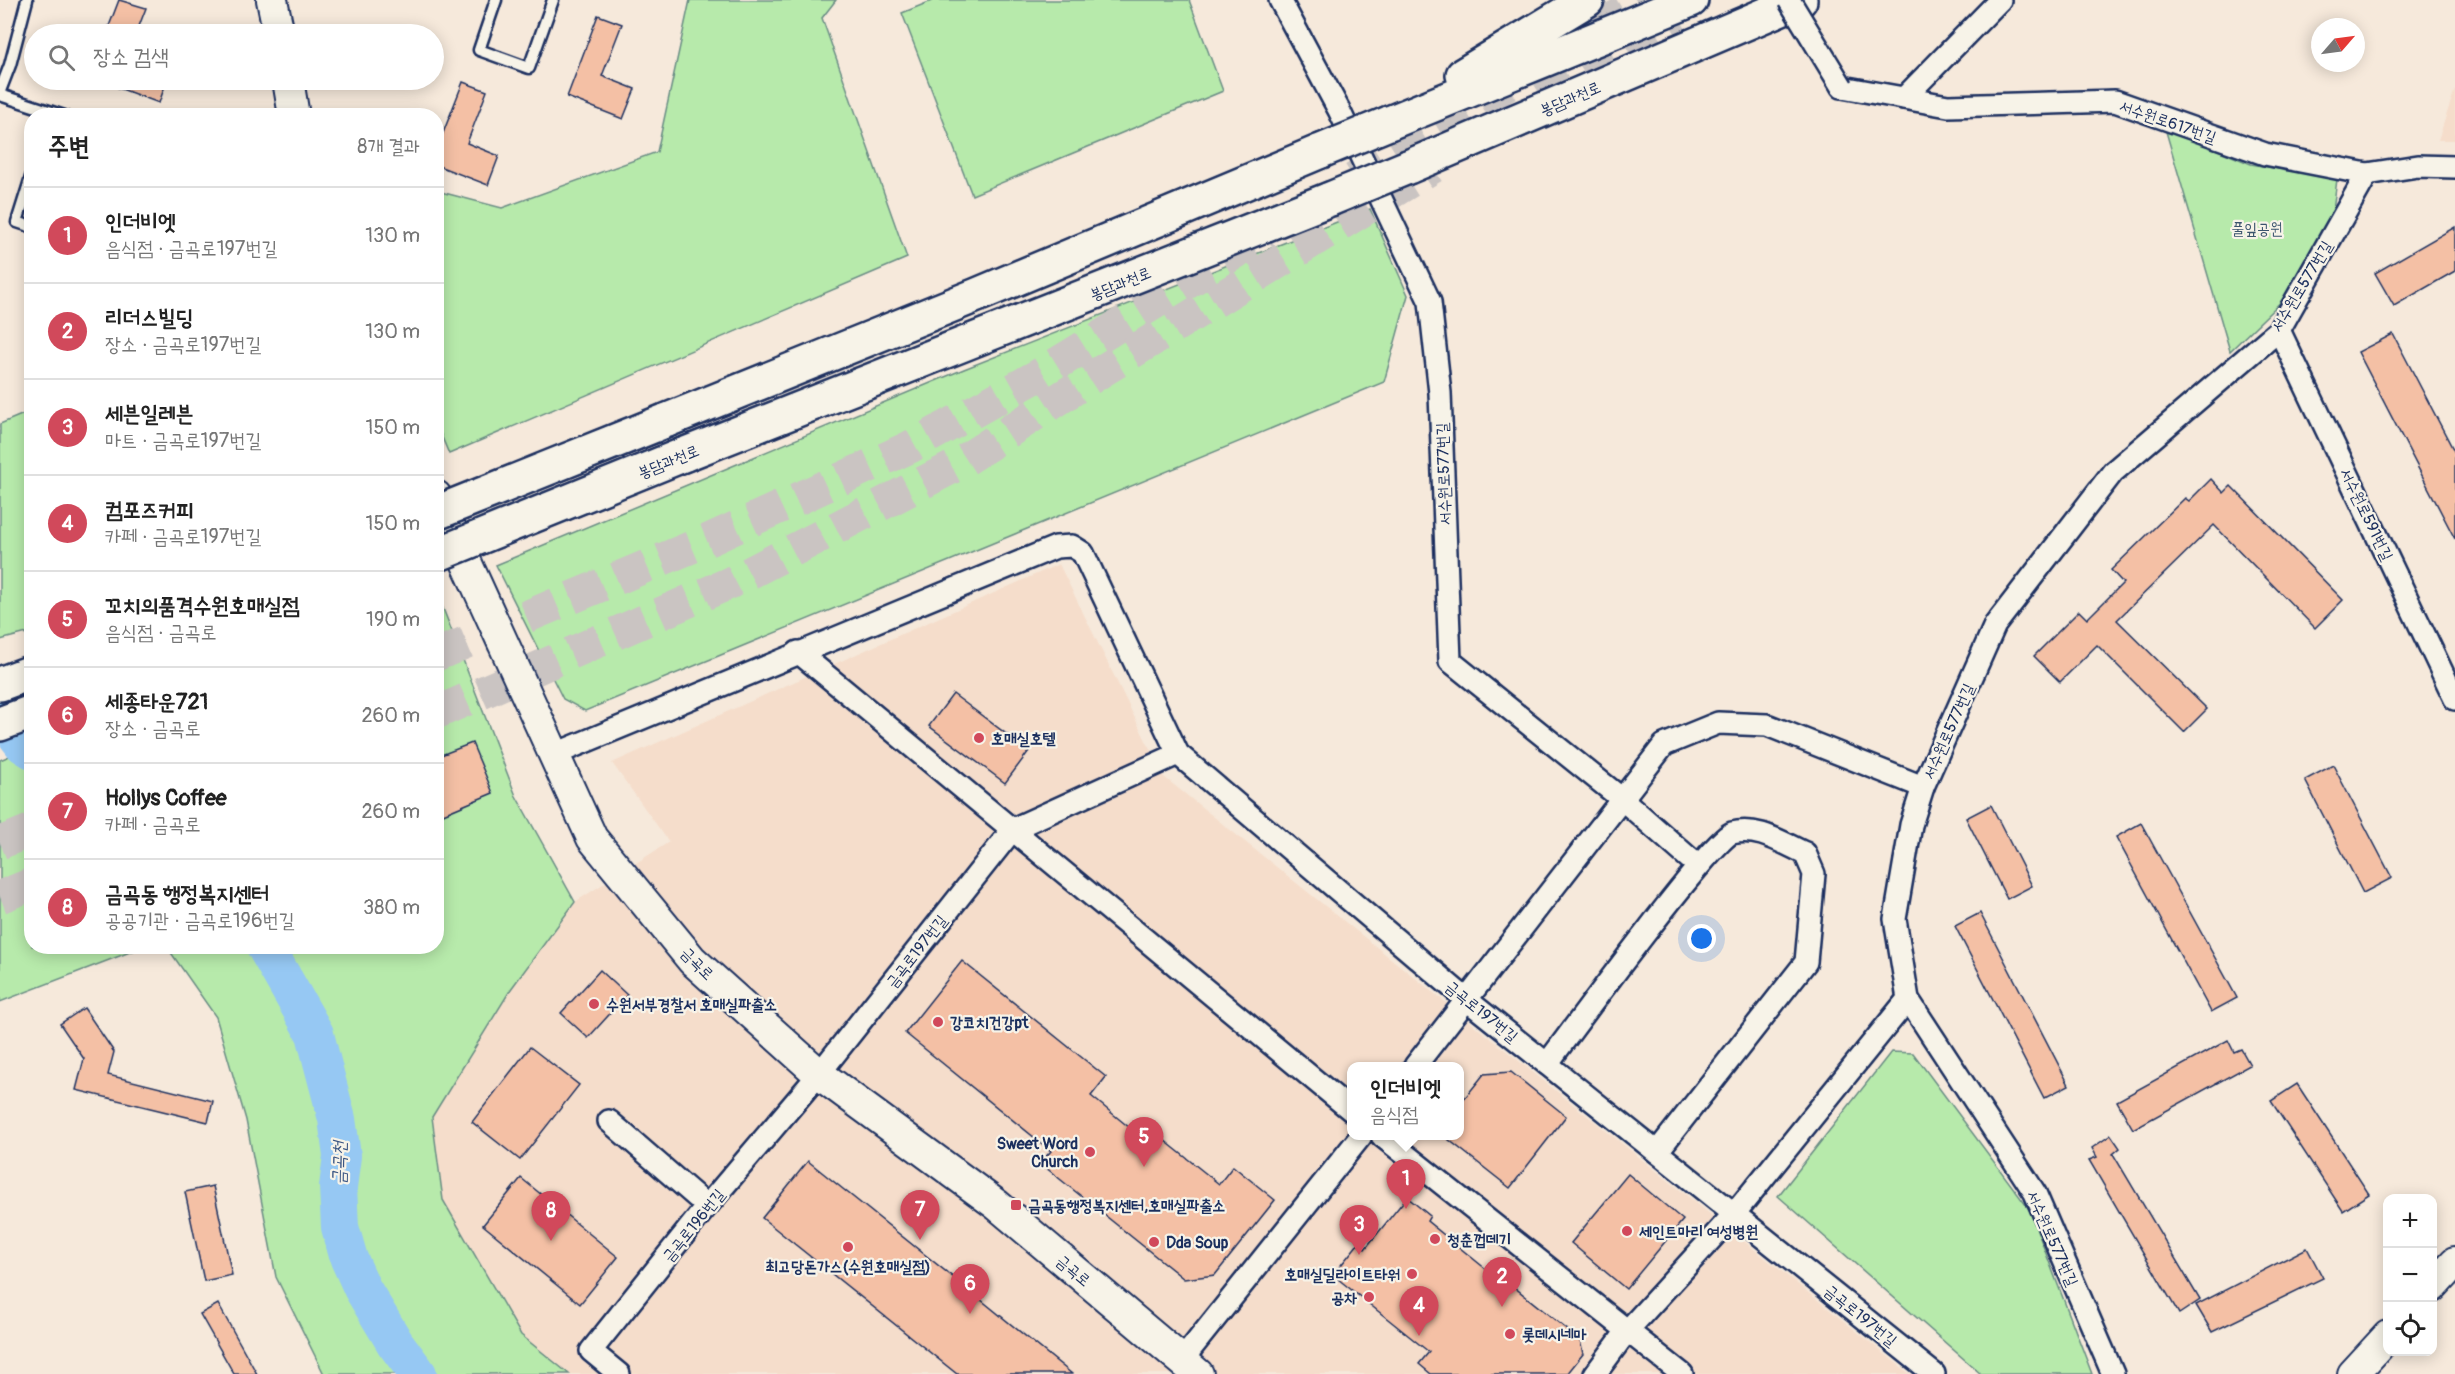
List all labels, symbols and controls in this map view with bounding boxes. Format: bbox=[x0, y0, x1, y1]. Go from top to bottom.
north arrow bbox=[2311, 18, 2365, 72]
search box bbox=[24, 24, 444, 90]
icon: search bbox=[45, 41, 78, 74]
text: 장소 검색 bbox=[93, 43, 169, 71]
street label: 봉담과천로 bbox=[1537, 77, 1604, 121]
street label: 서수원로617번길 bbox=[2117, 96, 2219, 148]
text: 주변 bbox=[48, 131, 90, 163]
text: 8개 결과 bbox=[357, 134, 420, 159]
text: 인더비엣 bbox=[105, 208, 176, 236]
park label: 풀잎공원 bbox=[2231, 219, 2283, 239]
text: 1 bbox=[64, 223, 71, 248]
text: 130 m bbox=[365, 223, 420, 248]
text: 음식점 · 금곡로197번길 bbox=[105, 236, 278, 261]
street label: 서수원로577번길 bbox=[2267, 237, 2337, 336]
street label: 봉담과천로 bbox=[1087, 263, 1154, 305]
text: 리더스빌딩 bbox=[105, 304, 194, 332]
text: 2 bbox=[62, 319, 73, 344]
text: 130 m bbox=[365, 319, 420, 344]
text: 장소 · 금곡로197번길 bbox=[105, 332, 262, 357]
text: 세븐일레븐 bbox=[105, 400, 194, 428]
text: 3 bbox=[62, 415, 73, 440]
text: 150 m bbox=[366, 415, 420, 440]
street label: 서수원로577번길 bbox=[1432, 422, 1456, 526]
text: 마트 · 금곡로197번길 bbox=[105, 428, 262, 453]
street label: 봉담과천로 bbox=[635, 441, 702, 483]
street label: 서수원로591번길 bbox=[2335, 465, 2397, 564]
text: 컴포즈커피 bbox=[105, 496, 194, 524]
text: 4 bbox=[62, 511, 73, 536]
text: 150 m bbox=[366, 511, 420, 536]
text: 카페 · 금곡로197번길 bbox=[105, 524, 262, 549]
text: 꼬치의품격수원호매실점 bbox=[105, 592, 300, 620]
text: 5 bbox=[62, 607, 73, 632]
text: 190 m bbox=[366, 607, 420, 632]
text: 음식점 · 금곡로 bbox=[105, 620, 217, 645]
street label: 서수원로577번길 bbox=[1919, 680, 1979, 782]
text: 세종타운721 bbox=[105, 688, 208, 716]
text: 6 bbox=[62, 703, 73, 728]
text: 260 m bbox=[361, 703, 420, 728]
text: 장소 · 금곡로 bbox=[105, 716, 201, 741]
place label: 호매실호텔 bbox=[991, 729, 1057, 749]
marker: 호매실호텔 bbox=[972, 731, 986, 745]
text: Hollys Coffee bbox=[105, 784, 227, 812]
text: 7 bbox=[62, 799, 73, 824]
text: 260 m bbox=[361, 799, 420, 824]
text: 카페 · 금곡로 bbox=[105, 812, 201, 837]
text: 금곡동 행정복지센터 bbox=[105, 880, 269, 908]
text: 8 bbox=[62, 895, 73, 920]
text: 380 m bbox=[363, 895, 420, 920]
text: 공공기관 · 금곡로196번길 bbox=[105, 908, 295, 933]
street label: 금곡로197번길 bbox=[882, 911, 952, 992]
your location bbox=[1687, 924, 1716, 953]
street label: 금곡로 bbox=[677, 943, 718, 984]
street label: 금곡로197번길 bbox=[1441, 977, 1522, 1047]
place label: 수원서부경찰서 호매실파출소 bbox=[606, 995, 777, 1015]
marker: 수원서부경찰서 호매실파출소 bbox=[587, 997, 601, 1011]
place label: 강코치건강pt bbox=[950, 1013, 1029, 1033]
marker: 강코치건강pt bbox=[931, 1015, 945, 1029]
popup bbox=[1347, 1062, 1464, 1140]
text: 인더비엣 bbox=[1370, 1074, 1441, 1102]
text: 음식점 bbox=[1370, 1102, 1418, 1127]
pin: 5 bbox=[1124, 1118, 1164, 1167]
place label: Sweet Word Church bbox=[997, 1134, 1078, 1172]
water label: 금곡천 bbox=[328, 1140, 351, 1185]
marker: Sweet Word Church bbox=[1083, 1145, 1097, 1159]
pin: 1 bbox=[1386, 1160, 1426, 1209]
street label: 금곡로196번길 bbox=[658, 1185, 729, 1266]
street label: 서수원로577번길 bbox=[2022, 1187, 2082, 1290]
pin: 7 bbox=[900, 1190, 940, 1240]
pin: 8 bbox=[532, 1192, 570, 1241]
map controls bbox=[2383, 1194, 2437, 1356]
button: + bbox=[2383, 1194, 2437, 1248]
place label: 금곡동행정복지센터,호매실파출소 bbox=[1028, 1196, 1225, 1216]
marker: 금곡동행정복지센터,호매실파출소 bbox=[1009, 1198, 1023, 1212]
pin: 3 bbox=[1340, 1206, 1378, 1255]
place label: 세인트마리 여성병원 bbox=[1639, 1222, 1758, 1242]
marker: 세인트마리 여성병원 bbox=[1620, 1224, 1634, 1238]
place label: 청춘껍데기 bbox=[1447, 1230, 1511, 1250]
marker: 청춘껍데기 bbox=[1428, 1232, 1442, 1246]
place label: Dda Soup bbox=[1166, 1233, 1229, 1253]
marker: Dda Soup bbox=[1147, 1235, 1161, 1249]
marker: 최고당돈가스(수원호매실점) bbox=[841, 1240, 855, 1254]
button: − bbox=[2383, 1248, 2437, 1302]
street label: 금곡로 bbox=[1052, 1251, 1095, 1291]
place label: 최고당돈가스(수원호매실점) bbox=[765, 1257, 931, 1277]
pin: 2 bbox=[1482, 1258, 1522, 1307]
pin: 6 bbox=[950, 1264, 990, 1314]
place label: 호매실딜라이트타워 bbox=[1284, 1265, 1400, 1285]
marker: 호매실딜라이트타워 bbox=[1405, 1267, 1419, 1281]
street label: 금곡로197번길 bbox=[1820, 1281, 1901, 1351]
pin: 4 bbox=[1400, 1286, 1438, 1336]
place label: 공차 bbox=[1331, 1288, 1357, 1308]
marker: 공차 bbox=[1362, 1290, 1376, 1304]
button: locate bbox=[2383, 1302, 2437, 1356]
place label: 롯데시네마 bbox=[1522, 1325, 1587, 1345]
marker: 롯데시네마 bbox=[1503, 1327, 1517, 1341]

